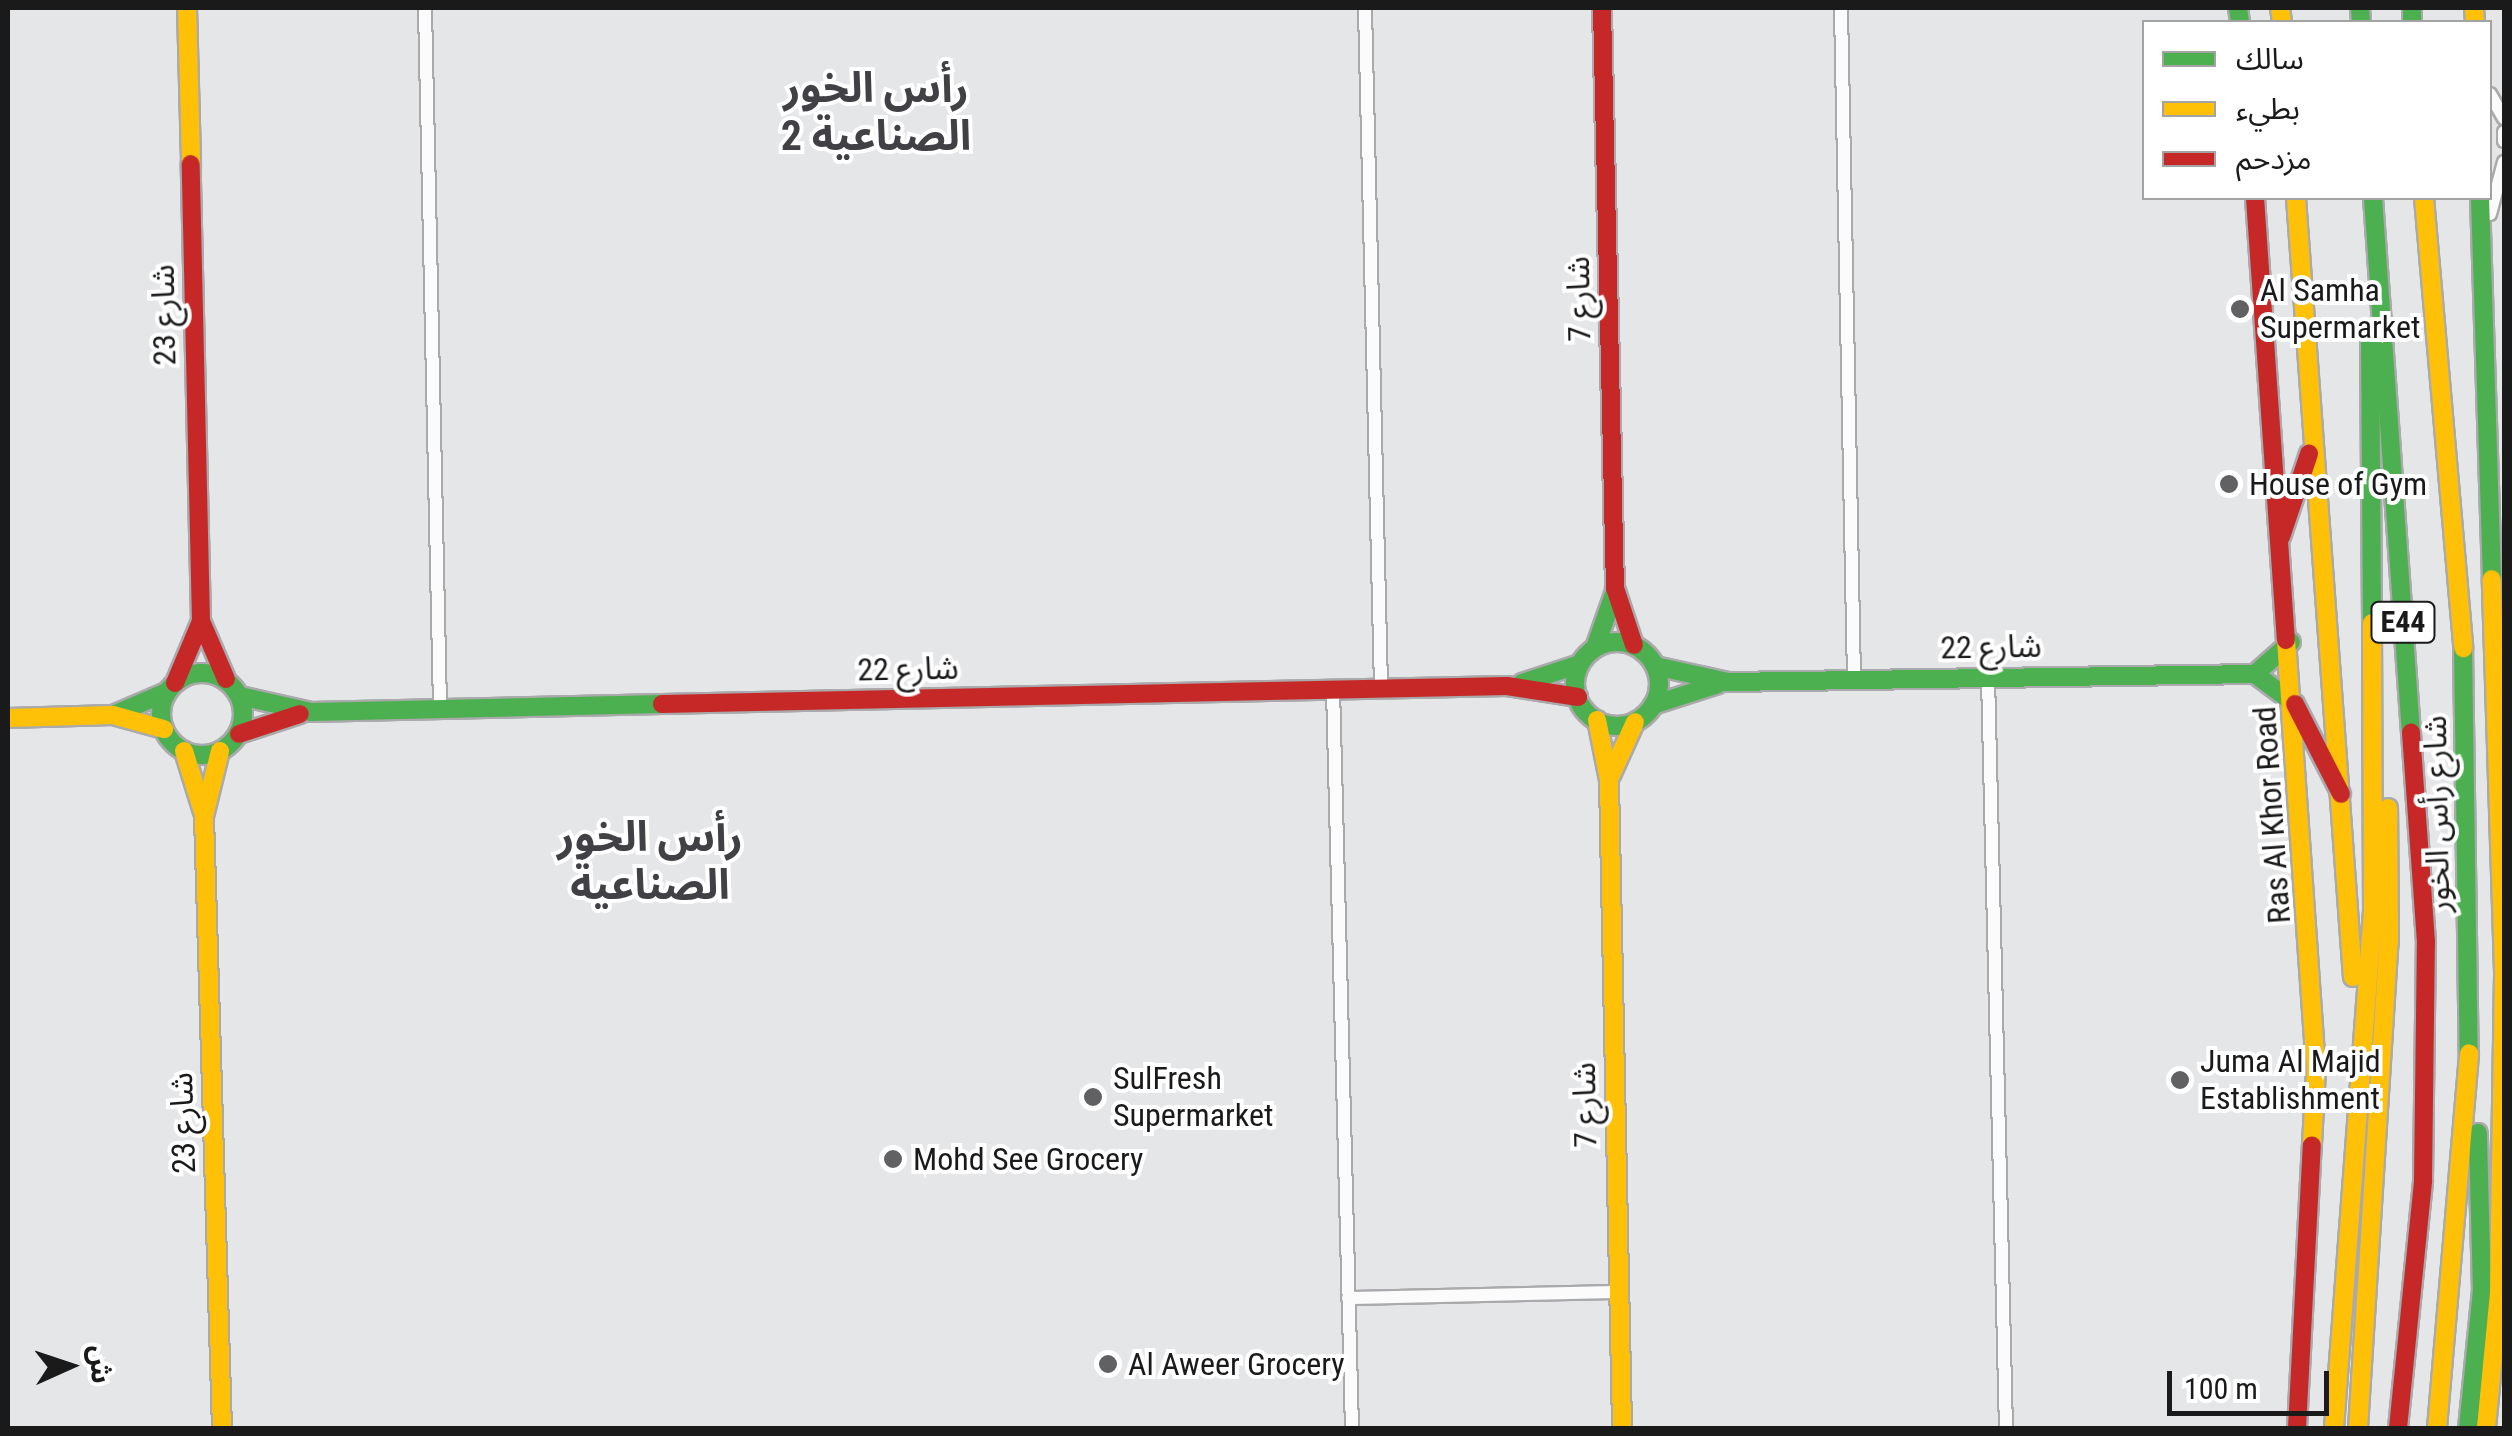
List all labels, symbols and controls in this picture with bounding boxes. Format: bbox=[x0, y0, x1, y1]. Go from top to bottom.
legend bbox=[2142, 20, 2492, 200]
text: سالك bbox=[2236, 41, 2304, 76]
district label: رأس الخور الصناعية 2 bbox=[781, 63, 971, 162]
text: بطيء bbox=[2236, 91, 2300, 126]
text: مزدحم bbox=[2236, 141, 2312, 176]
street label: شارع 7 bbox=[1559, 256, 1599, 342]
street label: شارع 23 bbox=[144, 264, 184, 366]
place label: Al Samha Supermarket bbox=[2260, 272, 2420, 347]
marker: Al Samha Supermarket bbox=[2229, 298, 2251, 320]
place label: House of Gym bbox=[2249, 465, 2427, 503]
marker: House of Gym bbox=[2218, 473, 2240, 495]
road number: E44 bbox=[2368, 597, 2438, 647]
street label: شارع 22 bbox=[1940, 627, 2042, 667]
street label: شارع 22 bbox=[857, 649, 959, 689]
street label: Ras Al Khor Road bbox=[2245, 705, 2299, 925]
street label: شارع رأس الخور bbox=[2416, 715, 2458, 913]
district label: رأس الخور الصناعية bbox=[557, 812, 743, 910]
place label: Juma Al Majid Establishment bbox=[2200, 1043, 2381, 1118]
place label: SulFresh Supermarket bbox=[1113, 1060, 1273, 1135]
street label: شارع 7 bbox=[1565, 1062, 1605, 1148]
marker: Juma Al Majid Establishment bbox=[2169, 1069, 2191, 1091]
street label: شارع 23 bbox=[162, 1072, 204, 1174]
marker: SulFresh Supermarket bbox=[1082, 1086, 1104, 1108]
place label: Mohd See Grocery bbox=[913, 1140, 1143, 1178]
marker: Mohd See Grocery bbox=[882, 1148, 904, 1170]
north arrow bbox=[20, 1316, 120, 1416]
text: ش bbox=[83, 1344, 118, 1384]
place label: Al Aweer Grocery bbox=[1128, 1345, 1345, 1383]
scale bar bbox=[2172, 1351, 2334, 1413]
marker: Al Aweer Grocery bbox=[1097, 1353, 1119, 1375]
text: 100 m bbox=[2184, 1371, 2258, 1406]

